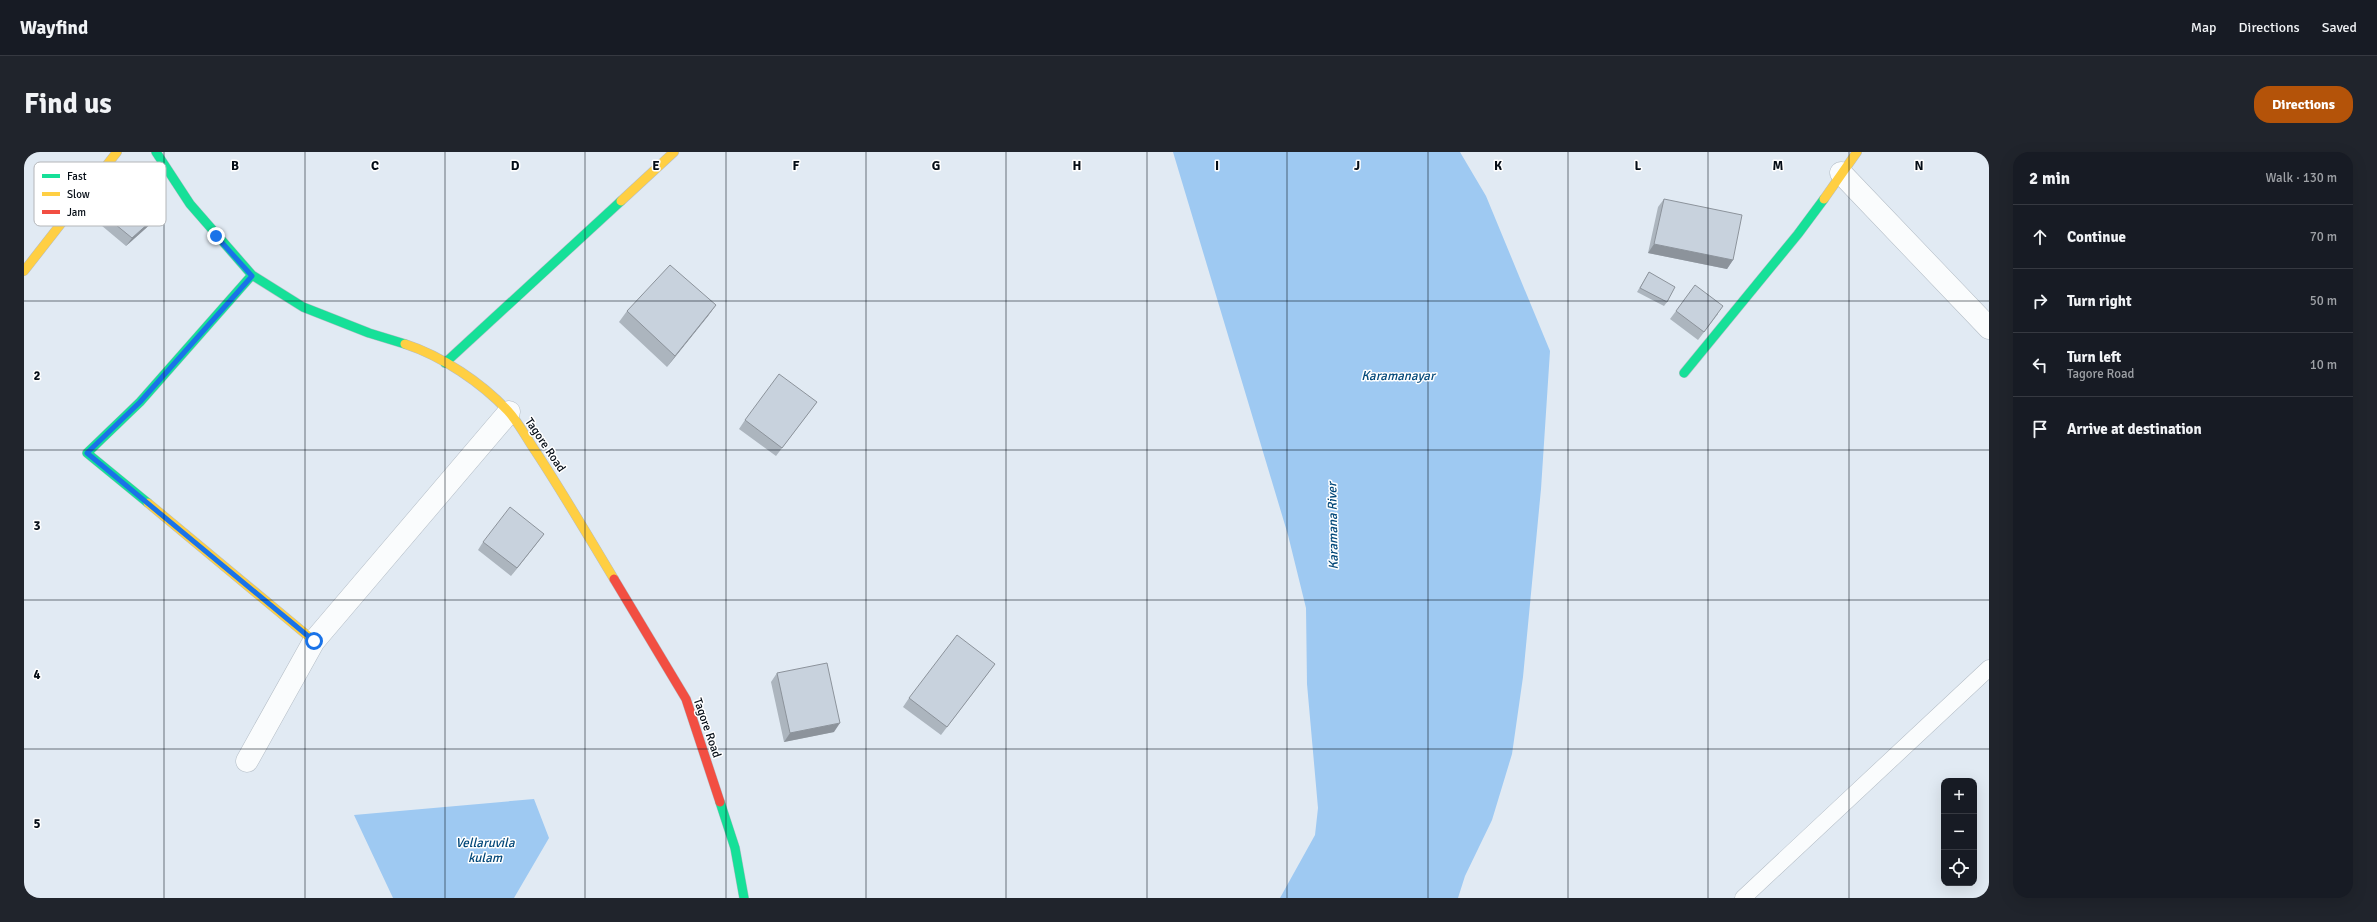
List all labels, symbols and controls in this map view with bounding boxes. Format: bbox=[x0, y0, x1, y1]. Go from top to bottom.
text: Wayfind bbox=[20, 16, 88, 40]
text: Map bbox=[2191, 19, 2217, 36]
text: Directions bbox=[2239, 19, 2300, 36]
text: Saved bbox=[2322, 19, 2357, 36]
button: Directions bbox=[2254, 86, 2353, 123]
text: Find us bbox=[24, 87, 112, 121]
text: B bbox=[231, 158, 239, 174]
text: C bbox=[371, 158, 379, 174]
text: D bbox=[511, 158, 520, 174]
text: E bbox=[652, 158, 660, 174]
text: F bbox=[793, 158, 800, 174]
text: G bbox=[932, 158, 940, 174]
text: H bbox=[1073, 158, 1081, 174]
text: I bbox=[1215, 158, 1219, 174]
text: J bbox=[1354, 158, 1360, 174]
text: K bbox=[1494, 158, 1502, 174]
text: L bbox=[1635, 158, 1642, 174]
text: M bbox=[1773, 158, 1784, 174]
text: N bbox=[1914, 158, 1924, 174]
legend bbox=[34, 162, 166, 226]
text: 2 min bbox=[2029, 168, 2070, 189]
text: Fast bbox=[67, 170, 87, 183]
text: Walk · 130 m bbox=[2266, 170, 2337, 186]
text: Slow bbox=[67, 188, 90, 201]
text: Jam bbox=[67, 206, 86, 219]
icon: ahead bbox=[2029, 226, 2051, 248]
route end bbox=[207, 227, 225, 245]
text: Continue bbox=[2067, 228, 2126, 246]
text: 70 m bbox=[2310, 229, 2337, 245]
icon: right bbox=[2029, 290, 2051, 312]
text: Turn right bbox=[2067, 292, 2132, 310]
text: 50 m bbox=[2310, 293, 2337, 309]
text: Turn left bbox=[2067, 348, 2121, 366]
icon: left bbox=[2029, 354, 2051, 376]
text: 10 m bbox=[2310, 357, 2337, 373]
text: Tagore Road bbox=[2067, 366, 2134, 382]
text: 2 bbox=[33, 368, 41, 384]
water label: Karamanayar bbox=[1361, 368, 1437, 384]
street label: Tagore Road bbox=[521, 415, 569, 475]
icon: arrive bbox=[2029, 418, 2051, 440]
text: Arrive at destination bbox=[2067, 420, 2202, 438]
water label: Karamana River bbox=[1324, 480, 1342, 570]
text: 3 bbox=[33, 518, 41, 534]
route start bbox=[305, 632, 323, 650]
text: 4 bbox=[33, 667, 41, 683]
street label: Tagore Road bbox=[690, 696, 724, 760]
map controls bbox=[1941, 778, 1977, 886]
button: + bbox=[1941, 778, 1977, 814]
button: − bbox=[1941, 814, 1977, 850]
text: 5 bbox=[33, 816, 41, 832]
water label: Vellaruvila kulam bbox=[455, 835, 515, 866]
button: locate bbox=[1941, 850, 1977, 886]

